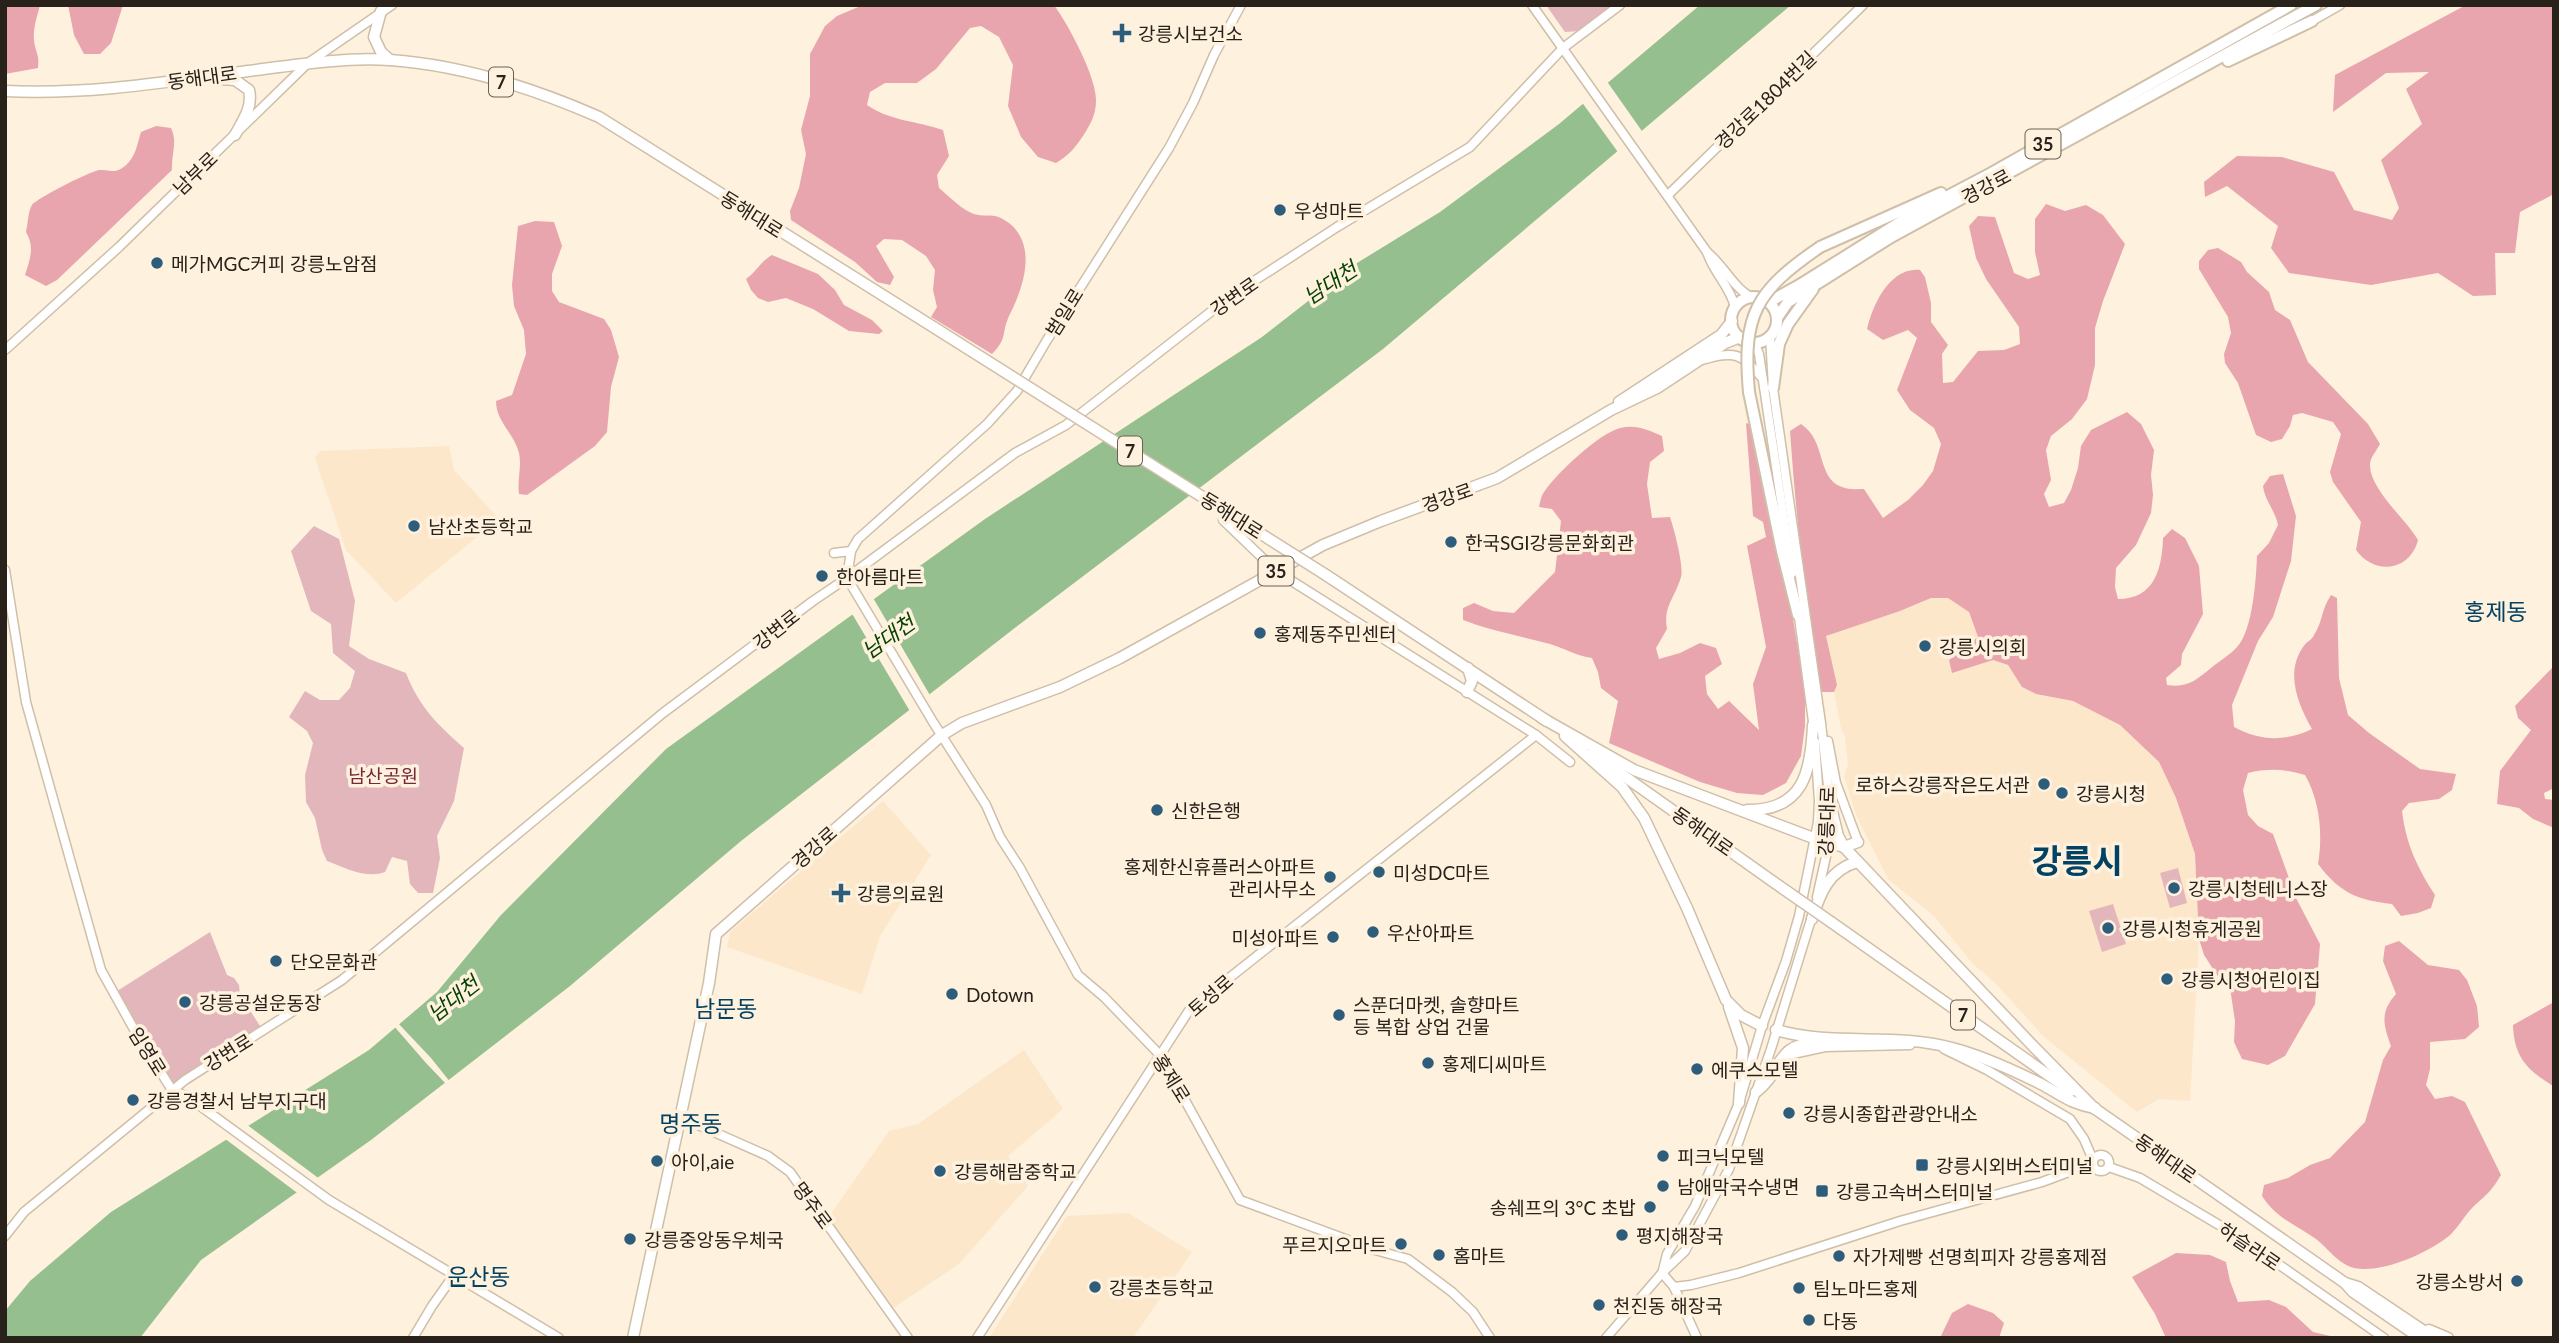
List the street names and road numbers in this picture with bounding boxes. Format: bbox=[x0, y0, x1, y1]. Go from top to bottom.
street label: 경강로1804번길 bbox=[1710, 46, 1820, 154]
street label: 동해대로 bbox=[166, 61, 238, 93]
road number: 7 bbox=[489, 68, 513, 96]
road number: 35 bbox=[2025, 130, 2060, 159]
street label: 남부로 bbox=[168, 147, 222, 199]
street label: 경강로 bbox=[1957, 164, 2015, 208]
street label: 동해대로 bbox=[716, 186, 788, 242]
street label: 강변로 bbox=[1206, 272, 1262, 320]
street label: 범일로 bbox=[1040, 284, 1088, 340]
road number: 7 bbox=[1118, 436, 1142, 466]
street label: 경강로 bbox=[1418, 478, 1476, 516]
street label: 동해대로 bbox=[1196, 487, 1268, 543]
road number: 35 bbox=[1258, 556, 1294, 586]
street label: 강변로 bbox=[748, 604, 804, 654]
street label: 강릉대로 bbox=[1813, 786, 1839, 856]
street label: 동해대로 bbox=[1668, 802, 1738, 860]
street label: 경강로 bbox=[787, 821, 841, 873]
street label: 토성로 bbox=[1183, 969, 1237, 1021]
road number: 7 bbox=[1951, 1000, 1975, 1030]
street label: 임영로 bbox=[124, 1023, 172, 1079]
street label: 강변로 bbox=[200, 1028, 256, 1076]
street label: 홍제로 bbox=[1148, 1050, 1196, 1106]
street label: 동해대로 bbox=[2131, 1129, 2201, 1187]
street label: 명주로 bbox=[788, 1177, 838, 1233]
street label: 하슬라로 bbox=[2215, 1217, 2285, 1275]

